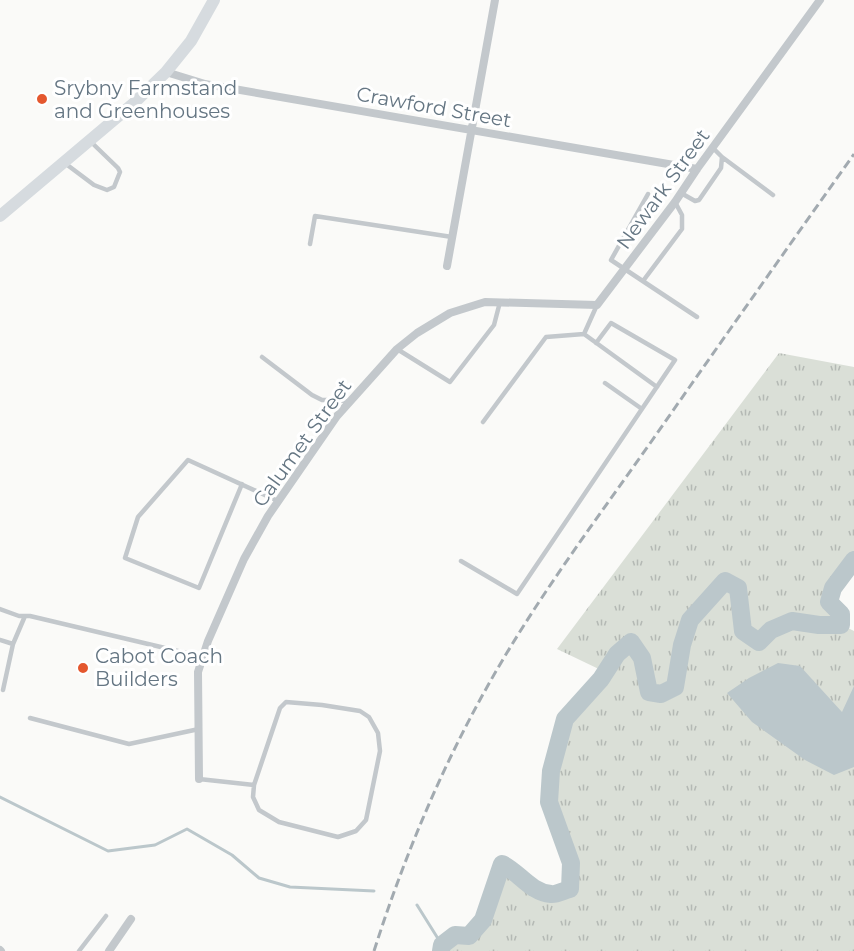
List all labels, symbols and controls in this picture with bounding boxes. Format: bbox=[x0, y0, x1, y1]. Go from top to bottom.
place label: Srybny Farmstand and Greenhouses bbox=[54, 76, 237, 123]
street label: Crawford Street bbox=[355, 82, 513, 132]
marker: Srybny Farmstand and Greenhouses bbox=[35, 92, 49, 106]
street label: Newark Street bbox=[611, 124, 715, 254]
street label: Calumet Street bbox=[248, 375, 356, 511]
place label: Cabot Coach Builders bbox=[95, 644, 223, 691]
marker: Cabot Coach Builders bbox=[76, 661, 90, 675]

